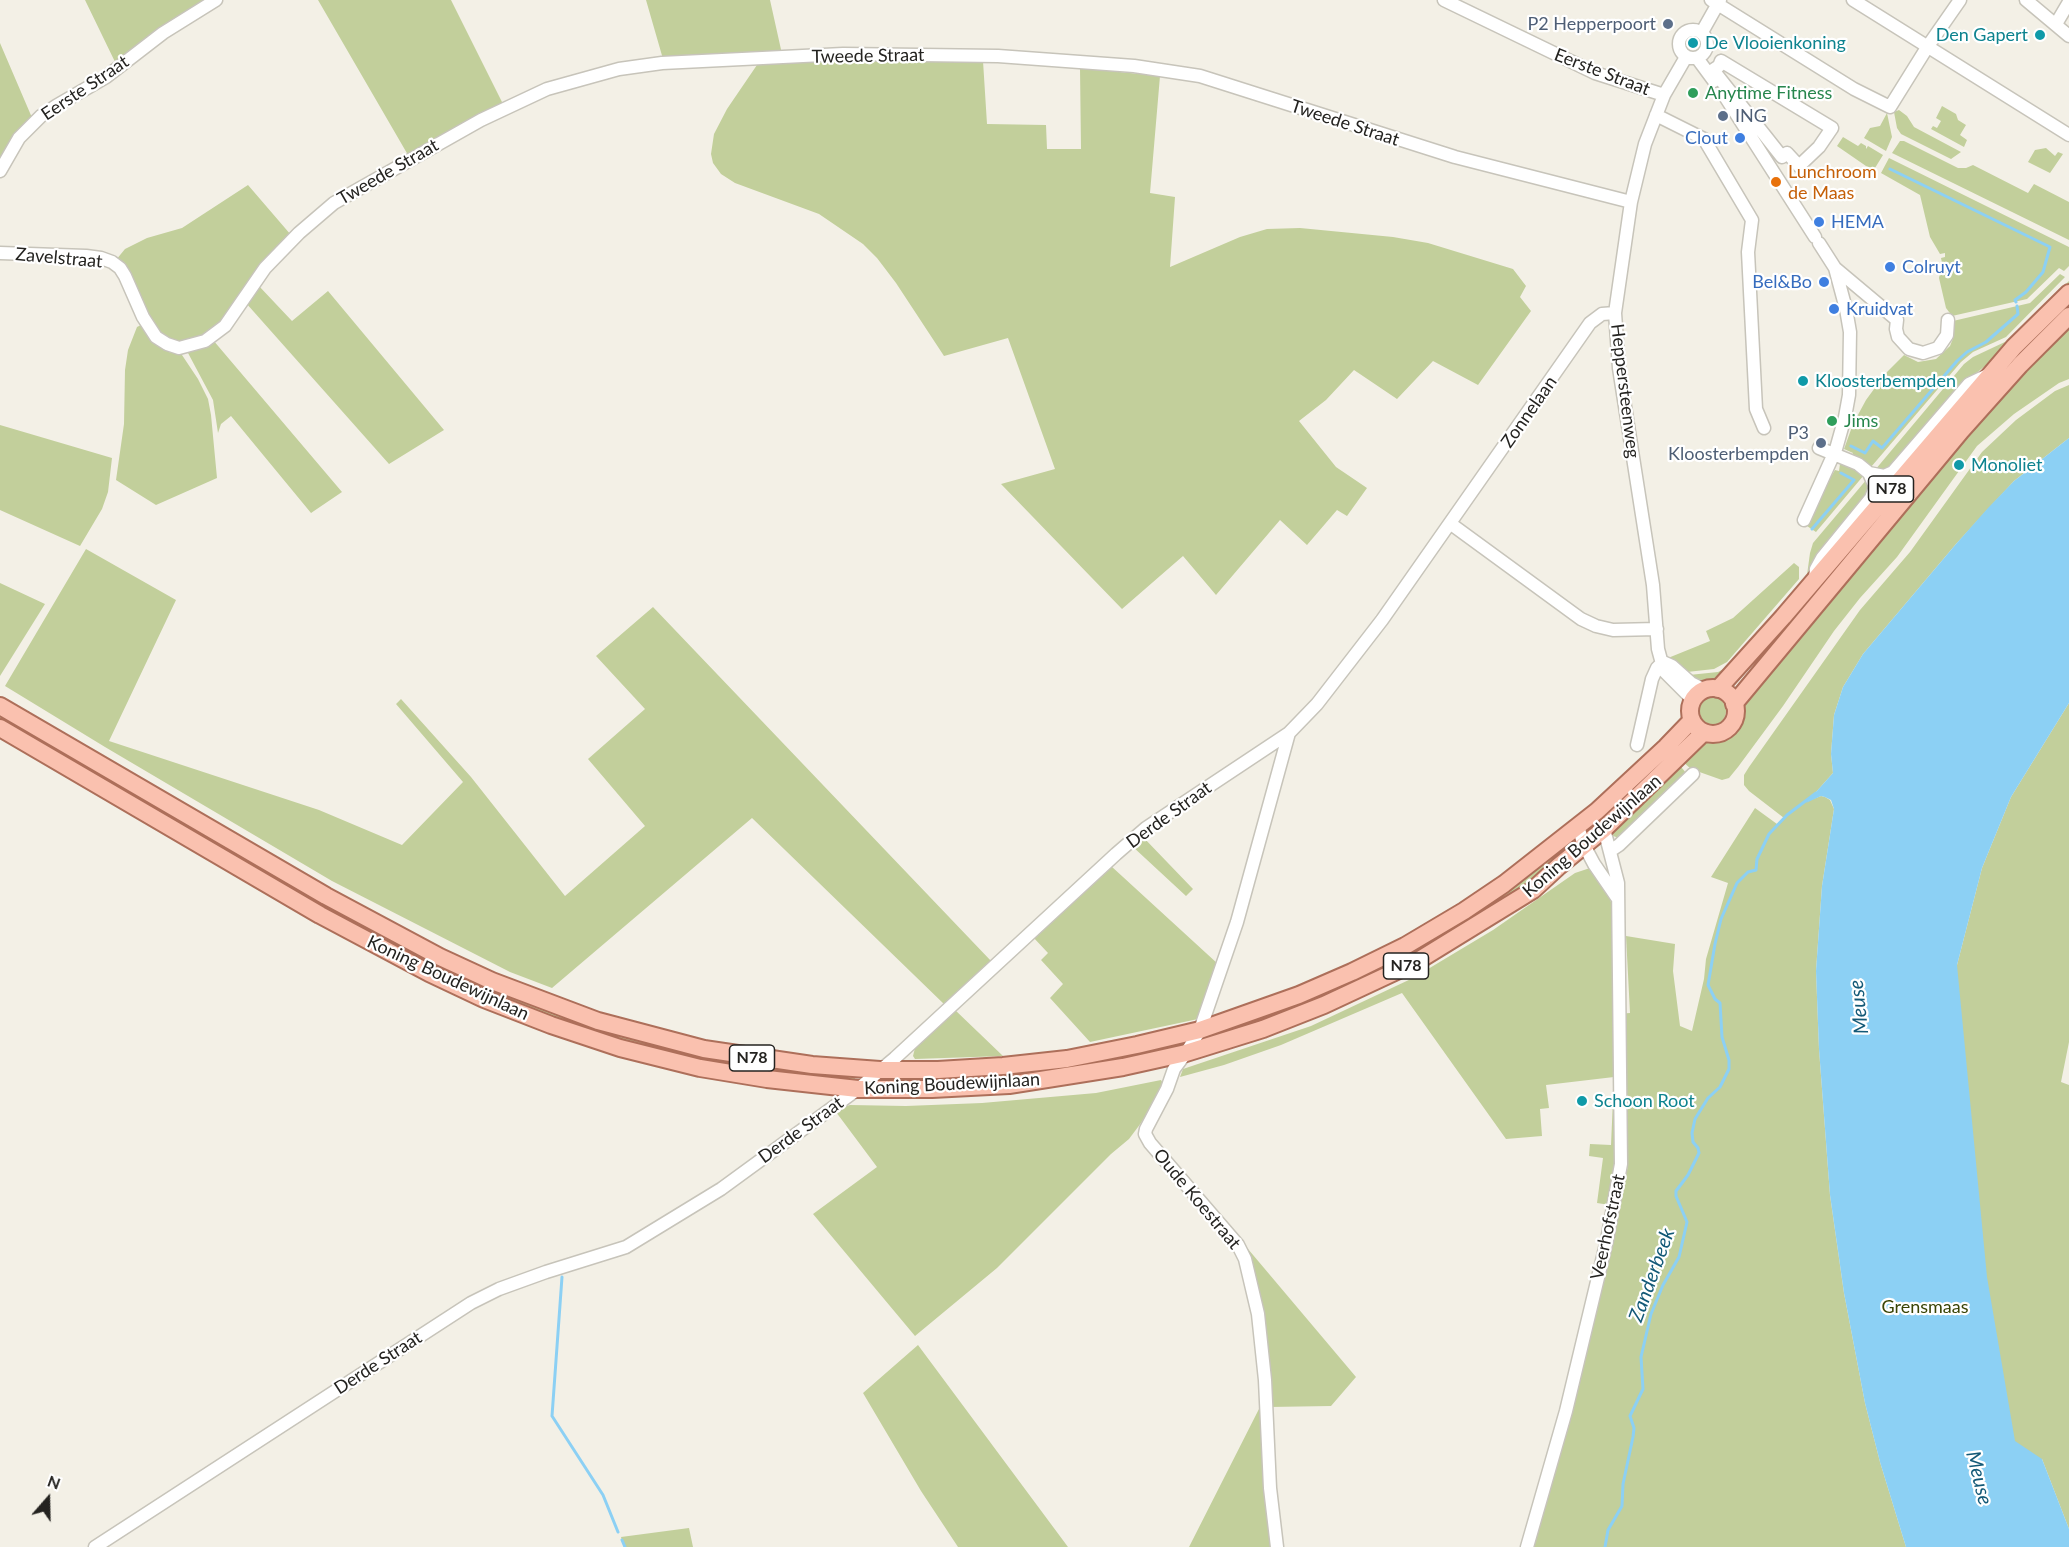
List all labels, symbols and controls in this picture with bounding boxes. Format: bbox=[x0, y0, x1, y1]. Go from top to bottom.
place label: P2 Hepperpoort bbox=[1527, 13, 1656, 35]
marker: P2 Hepperpoort bbox=[1661, 17, 1675, 31]
place label: Den Gapert bbox=[1936, 24, 2028, 46]
marker: Den Gapert bbox=[2033, 28, 2047, 42]
place label: De Vlooienkoning bbox=[1705, 32, 1846, 54]
marker: De Vlooienkoning bbox=[1686, 36, 1700, 50]
street label: Tweede Straat bbox=[811, 44, 925, 68]
street label: Eerste Straat bbox=[1551, 44, 1653, 100]
street label: Eerste Straat bbox=[37, 51, 133, 125]
place label: Anytime Fitness bbox=[1705, 82, 1832, 104]
marker: Anytime Fitness bbox=[1686, 86, 1700, 100]
street label: Tweede Straat bbox=[1288, 95, 1402, 151]
place label: ING bbox=[1735, 105, 1767, 127]
marker: ING bbox=[1716, 109, 1730, 123]
place label: Clout bbox=[1685, 127, 1728, 149]
marker: Clout bbox=[1733, 131, 1747, 145]
street label: Tweede Straat bbox=[334, 134, 442, 210]
place label: Lunchroom de Maas bbox=[1788, 161, 1877, 204]
marker: Lunchroom de Maas bbox=[1769, 175, 1783, 189]
place label: HEMA bbox=[1831, 211, 1884, 233]
marker: HEMA bbox=[1812, 215, 1826, 229]
street label: Zavelstraat bbox=[15, 243, 103, 273]
place label: Colruyt bbox=[1902, 256, 1961, 278]
marker: Colruyt bbox=[1883, 260, 1897, 274]
place label: Bel&Bo bbox=[1752, 271, 1812, 293]
marker: Bel&Bo bbox=[1817, 275, 1831, 289]
place label: Kruidvat bbox=[1846, 298, 1913, 320]
marker: Kruidvat bbox=[1827, 302, 1841, 316]
street label: Heppersteenweg bbox=[1606, 323, 1644, 459]
place label: Kloosterbempden bbox=[1815, 370, 1956, 392]
street label: Zonnelaan bbox=[1497, 372, 1561, 452]
marker: Kloosterbempden bbox=[1796, 374, 1810, 388]
place label: Jims bbox=[1844, 410, 1878, 432]
marker: Jims bbox=[1825, 414, 1839, 428]
place label: P3 Kloosterbempden bbox=[1668, 422, 1809, 464]
marker: P3 Kloosterbempden bbox=[1814, 436, 1828, 450]
place label: Monoliet bbox=[1971, 454, 2042, 476]
marker: Monoliet bbox=[1952, 458, 1966, 472]
road number: N78 bbox=[1868, 476, 1914, 502]
street label: Koning Boudewijnlaan bbox=[1518, 770, 1666, 902]
street label: Derde Straat bbox=[1122, 777, 1216, 853]
street label: Koning Boudewijnlaan bbox=[364, 931, 532, 1025]
road number: N78 bbox=[1384, 953, 1428, 979]
water label: Meuse bbox=[1844, 979, 1874, 1035]
road number: N78 bbox=[730, 1045, 774, 1071]
street label: Koning Boudewijnlaan bbox=[864, 1069, 1040, 1099]
place label: Schoon Root bbox=[1594, 1090, 1695, 1112]
street label: Derde Straat bbox=[754, 1092, 848, 1168]
marker: Schoon Root bbox=[1575, 1094, 1589, 1108]
street label: Oude Koestraat bbox=[1149, 1144, 1245, 1254]
street label: Veerhofstraat bbox=[1586, 1172, 1630, 1282]
water label: Zanderbeek bbox=[1624, 1225, 1680, 1325]
park label: Grensmaas bbox=[1881, 1296, 1969, 1318]
street label: Derde Straat bbox=[330, 1327, 426, 1399]
water label: Meuse bbox=[1961, 1449, 1997, 1507]
north arrow bbox=[18, 1469, 78, 1529]
text: N bbox=[45, 1471, 63, 1493]

